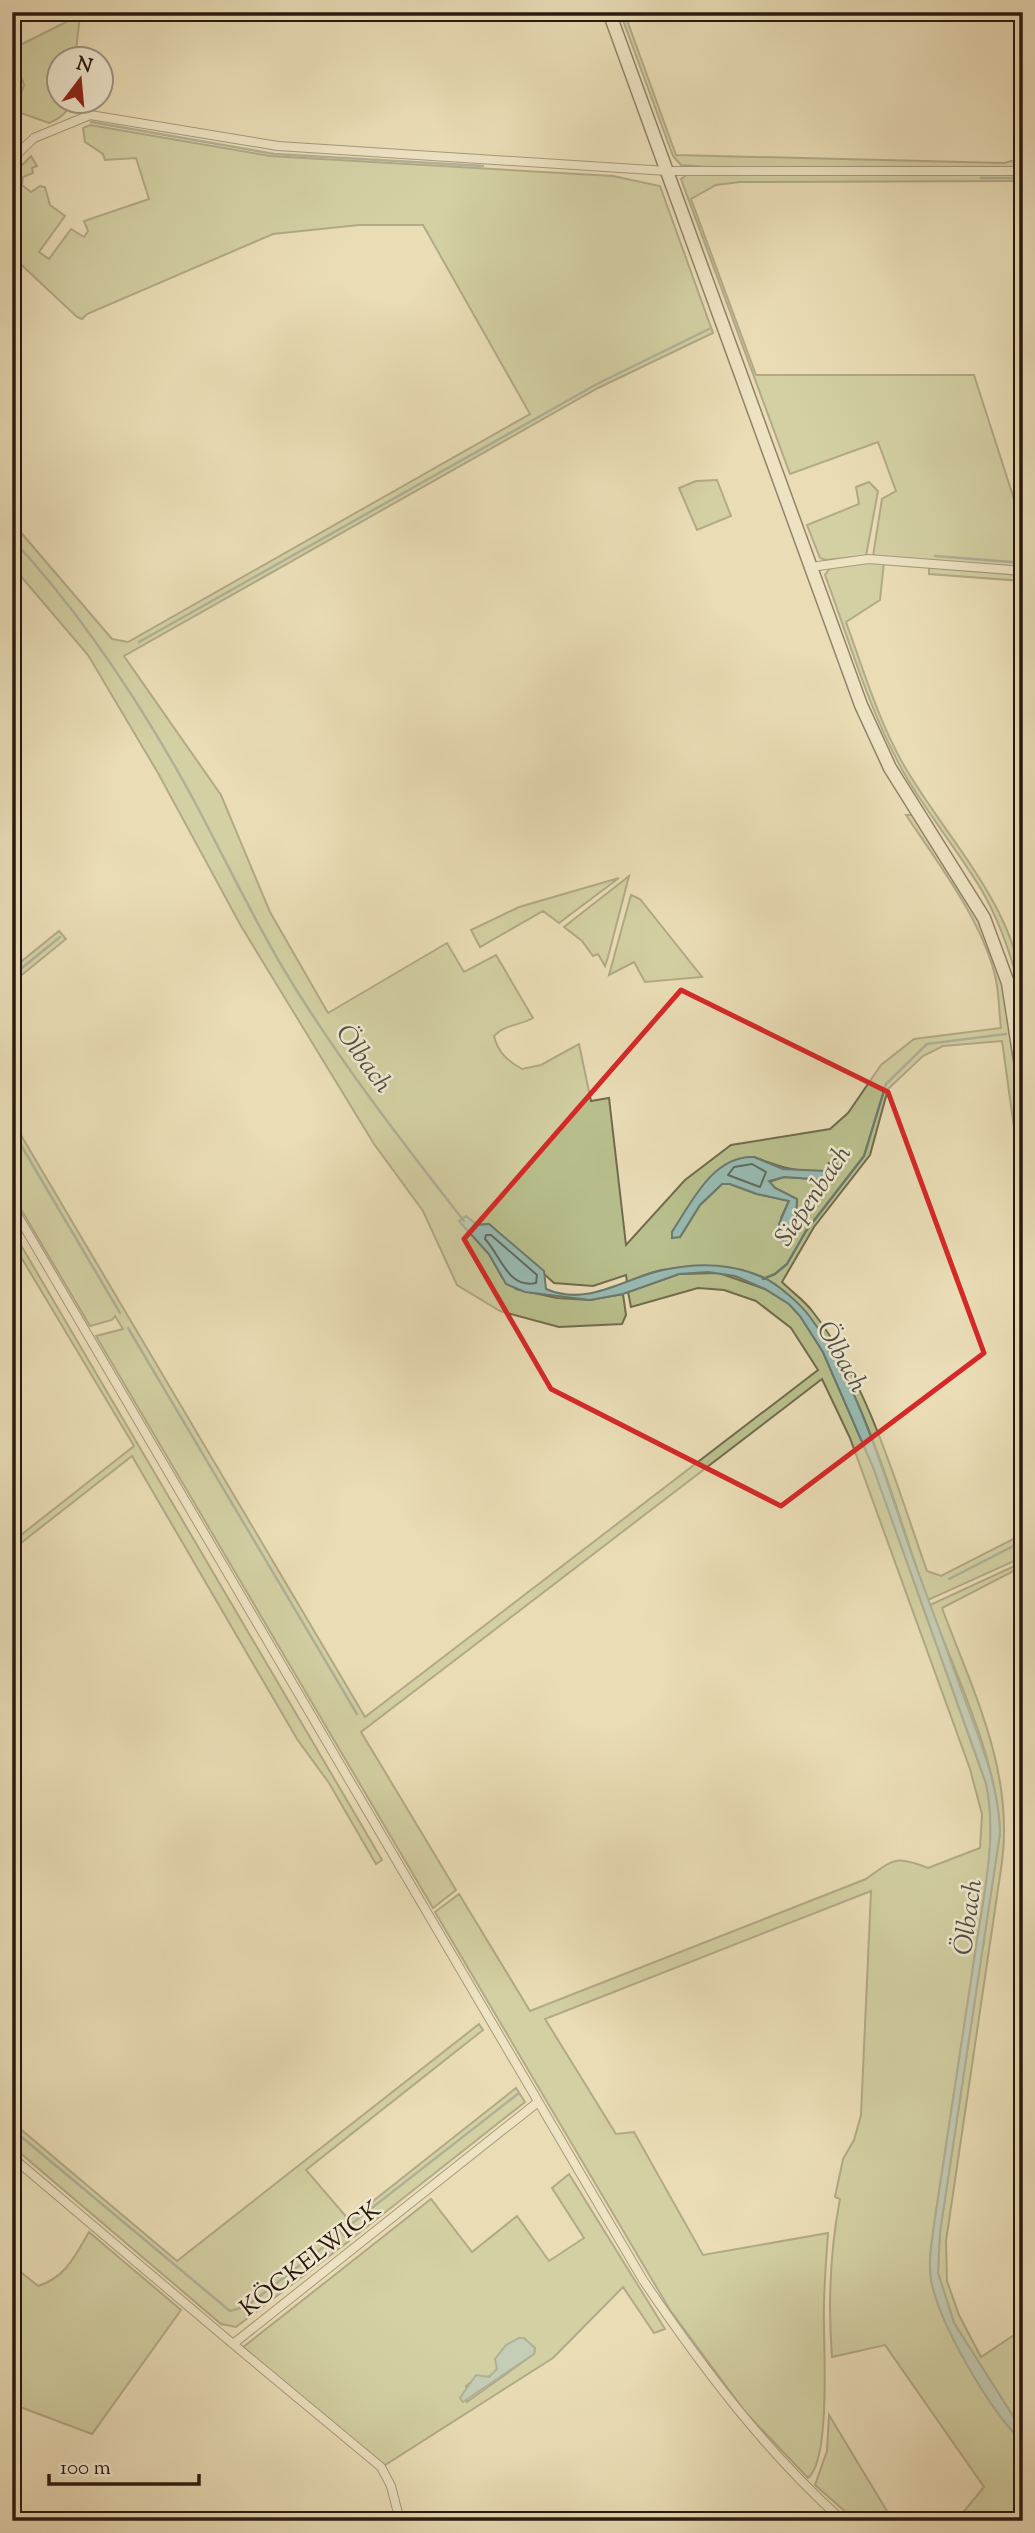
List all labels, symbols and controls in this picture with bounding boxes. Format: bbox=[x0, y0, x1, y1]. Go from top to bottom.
north arrow bbox=[46, 46, 116, 116]
text: N bbox=[73, 51, 95, 81]
water label: Ölbach bbox=[326, 1018, 401, 1102]
water label: Siepenbach bbox=[767, 1138, 862, 1254]
water label: Ölbach bbox=[806, 1315, 876, 1400]
water label: Ölbach bbox=[946, 1877, 993, 1958]
street label: KÖCKELWICK bbox=[233, 2194, 389, 2326]
scale bar bbox=[49, 2442, 200, 2486]
text: 100 m bbox=[60, 2454, 111, 2484]

